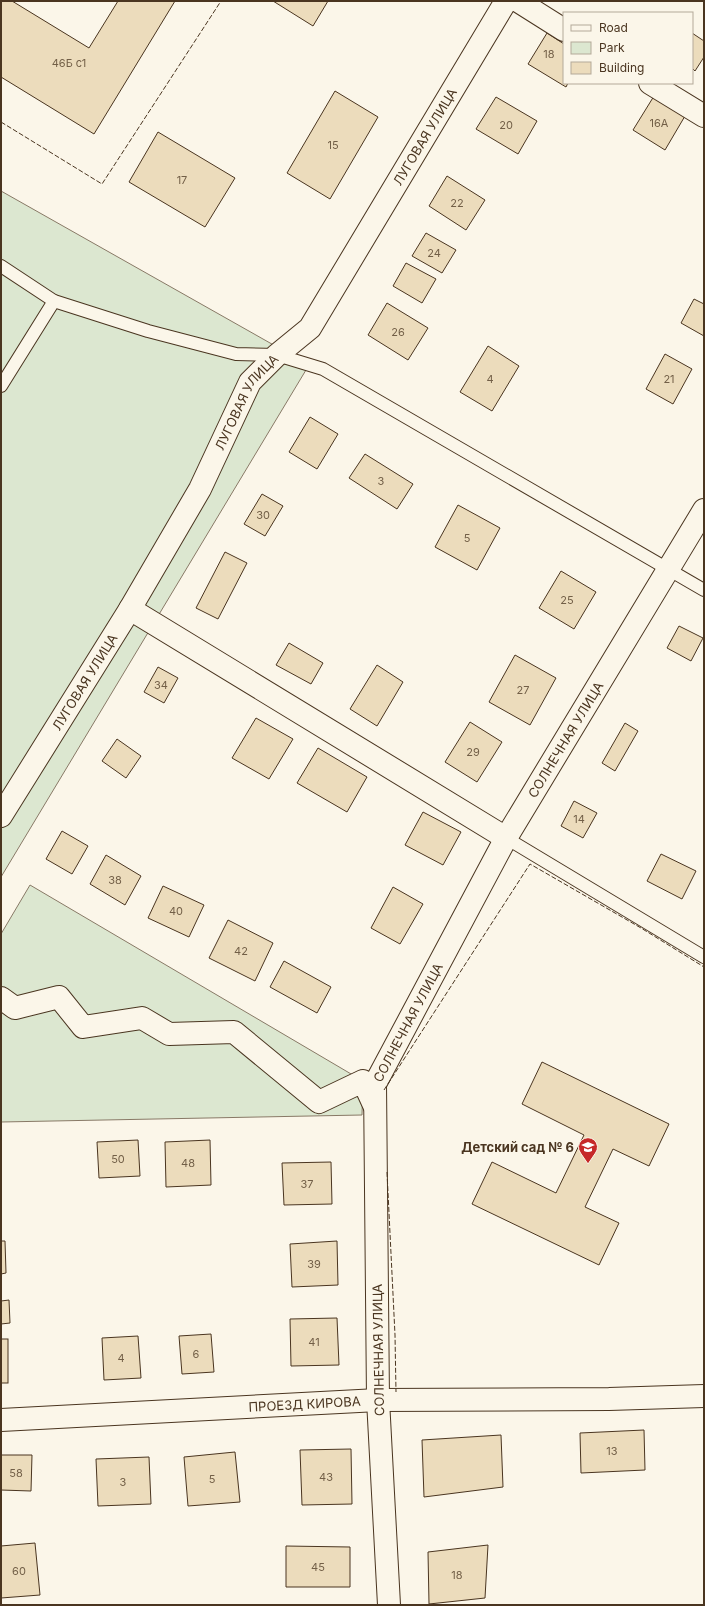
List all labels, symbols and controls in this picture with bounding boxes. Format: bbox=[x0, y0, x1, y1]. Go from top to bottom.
legend bbox=[563, 12, 693, 84]
text: Road bbox=[599, 20, 628, 35]
text: Park bbox=[599, 40, 625, 55]
house number: 18 bbox=[543, 47, 555, 61]
house number: 46Б с1 bbox=[52, 56, 86, 70]
text: Building bbox=[599, 60, 644, 75]
street label: ЛУГОВАЯ УЛИЦА bbox=[389, 85, 460, 188]
house number: 16А bbox=[650, 116, 669, 130]
house number: 20 bbox=[499, 118, 513, 132]
house number: 15 bbox=[327, 138, 339, 152]
house number: 17 bbox=[177, 173, 187, 187]
house number: 22 bbox=[450, 196, 464, 210]
house number: 24 bbox=[427, 246, 441, 260]
house number: 26 bbox=[391, 325, 405, 339]
street label: ЛУГОВАЯ УЛИЦА bbox=[211, 351, 281, 453]
house number: 4 bbox=[486, 372, 494, 386]
house number: 21 bbox=[663, 372, 675, 386]
house number: 3 bbox=[378, 474, 385, 488]
house number: 30 bbox=[256, 508, 270, 522]
house number: 5 bbox=[464, 531, 471, 545]
house number: 25 bbox=[560, 593, 574, 607]
street label: ЛУГОВАЯ УЛИЦА bbox=[49, 631, 121, 733]
house number: 34 bbox=[154, 678, 168, 692]
street label: СОЛНЕЧНАЯ УЛИЦА bbox=[524, 679, 607, 800]
house number: 27 bbox=[517, 683, 529, 697]
house number: 29 bbox=[466, 745, 480, 759]
house number: 14 bbox=[573, 812, 585, 826]
house number: 38 bbox=[108, 873, 122, 887]
house number: 40 bbox=[169, 904, 183, 918]
house number: 42 bbox=[234, 944, 248, 958]
street label: СОЛНЕЧНАЯ УЛИЦА bbox=[370, 960, 446, 1085]
school or university icon: Детский сад № 6 bbox=[577, 1136, 599, 1164]
place label: Детский сад № 6 bbox=[461, 1139, 574, 1155]
house number: 50 bbox=[111, 1152, 125, 1166]
house number: 48 bbox=[181, 1156, 195, 1170]
house number: 37 bbox=[300, 1177, 314, 1191]
house number: 39 bbox=[307, 1257, 321, 1271]
street label: СОЛНЕЧНАЯ УЛИЦА bbox=[369, 1284, 387, 1416]
house number: 41 bbox=[308, 1335, 320, 1349]
house number: 6 bbox=[193, 1347, 200, 1361]
house number: 4 bbox=[117, 1351, 125, 1365]
street label: ПРОЕЗД КИРОВА bbox=[248, 1393, 361, 1415]
house number: 13 bbox=[606, 1444, 618, 1458]
house number: 58 bbox=[9, 1466, 23, 1480]
house number: 43 bbox=[319, 1470, 333, 1484]
house number: 5 bbox=[209, 1472, 216, 1486]
house number: 3 bbox=[120, 1475, 127, 1489]
house number: 45 bbox=[311, 1560, 325, 1574]
house number: 60 bbox=[12, 1564, 26, 1578]
house number: 18 bbox=[451, 1568, 463, 1582]

